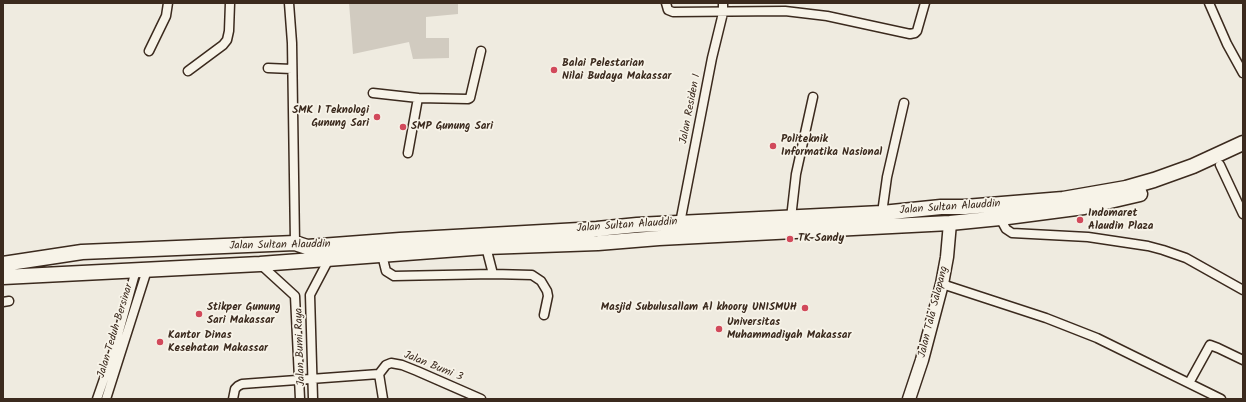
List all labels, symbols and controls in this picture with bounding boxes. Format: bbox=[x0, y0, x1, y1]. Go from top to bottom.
place label: Balai Pelestarian Nilai Budaya Makassar bbox=[562, 57, 672, 83]
marker: Balai Pelestarian Nilai Budaya Makassar bbox=[549, 65, 559, 75]
street label: Jalan Residen I bbox=[678, 73, 704, 145]
place label: SMK 1 Teknologi Gunung Sari bbox=[292, 104, 369, 130]
marker: SMK 1 Teknologi Gunung Sari bbox=[372, 112, 382, 122]
place label: SMP Gunung Sari bbox=[411, 120, 493, 134]
marker: SMP Gunung Sari bbox=[398, 122, 408, 132]
place label: Politeknik Informatika Nasional bbox=[781, 133, 882, 159]
marker: Politeknik Informatika Nasional bbox=[768, 141, 778, 151]
street label: Jalan Sultan Alauddin bbox=[899, 198, 1001, 218]
place label: Indomaret Alaudin Plaza bbox=[1088, 207, 1153, 233]
marker: Indomaret Alaudin Plaza bbox=[1075, 215, 1085, 225]
street label: Jalan Sultan Alauddin bbox=[576, 216, 678, 236]
place label: TK Sandy bbox=[798, 232, 844, 246]
marker: TK Sandy bbox=[785, 234, 795, 244]
street label: Jalan Sultan Alauddin bbox=[229, 239, 331, 253]
street label: Jalan Tala' Salapang bbox=[916, 265, 952, 359]
street label: Jalan Teduh Bersinar bbox=[95, 282, 137, 380]
place label: Stikper Gunung Sari Makassar bbox=[207, 301, 281, 327]
place label: Masjid Subulusallam Al khoory UNISMUH bbox=[601, 301, 797, 315]
marker: Masjid Subulusallam Al khoory UNISMUH bbox=[800, 303, 810, 313]
street label: Jalan Bumi Raya bbox=[293, 308, 309, 386]
marker: Stikper Gunung Sari Makassar bbox=[194, 309, 204, 319]
place label: Universitas Muhammadiyah Makassar bbox=[727, 316, 851, 342]
marker: Universitas Muhammadiyah Makassar bbox=[714, 324, 724, 334]
place label: Kantor Dinas Kesehatan Makassar bbox=[168, 329, 268, 355]
marker: Kantor Dinas Kesehatan Makassar bbox=[155, 337, 165, 347]
street label: Jalan Bumi 3 bbox=[401, 349, 465, 385]

